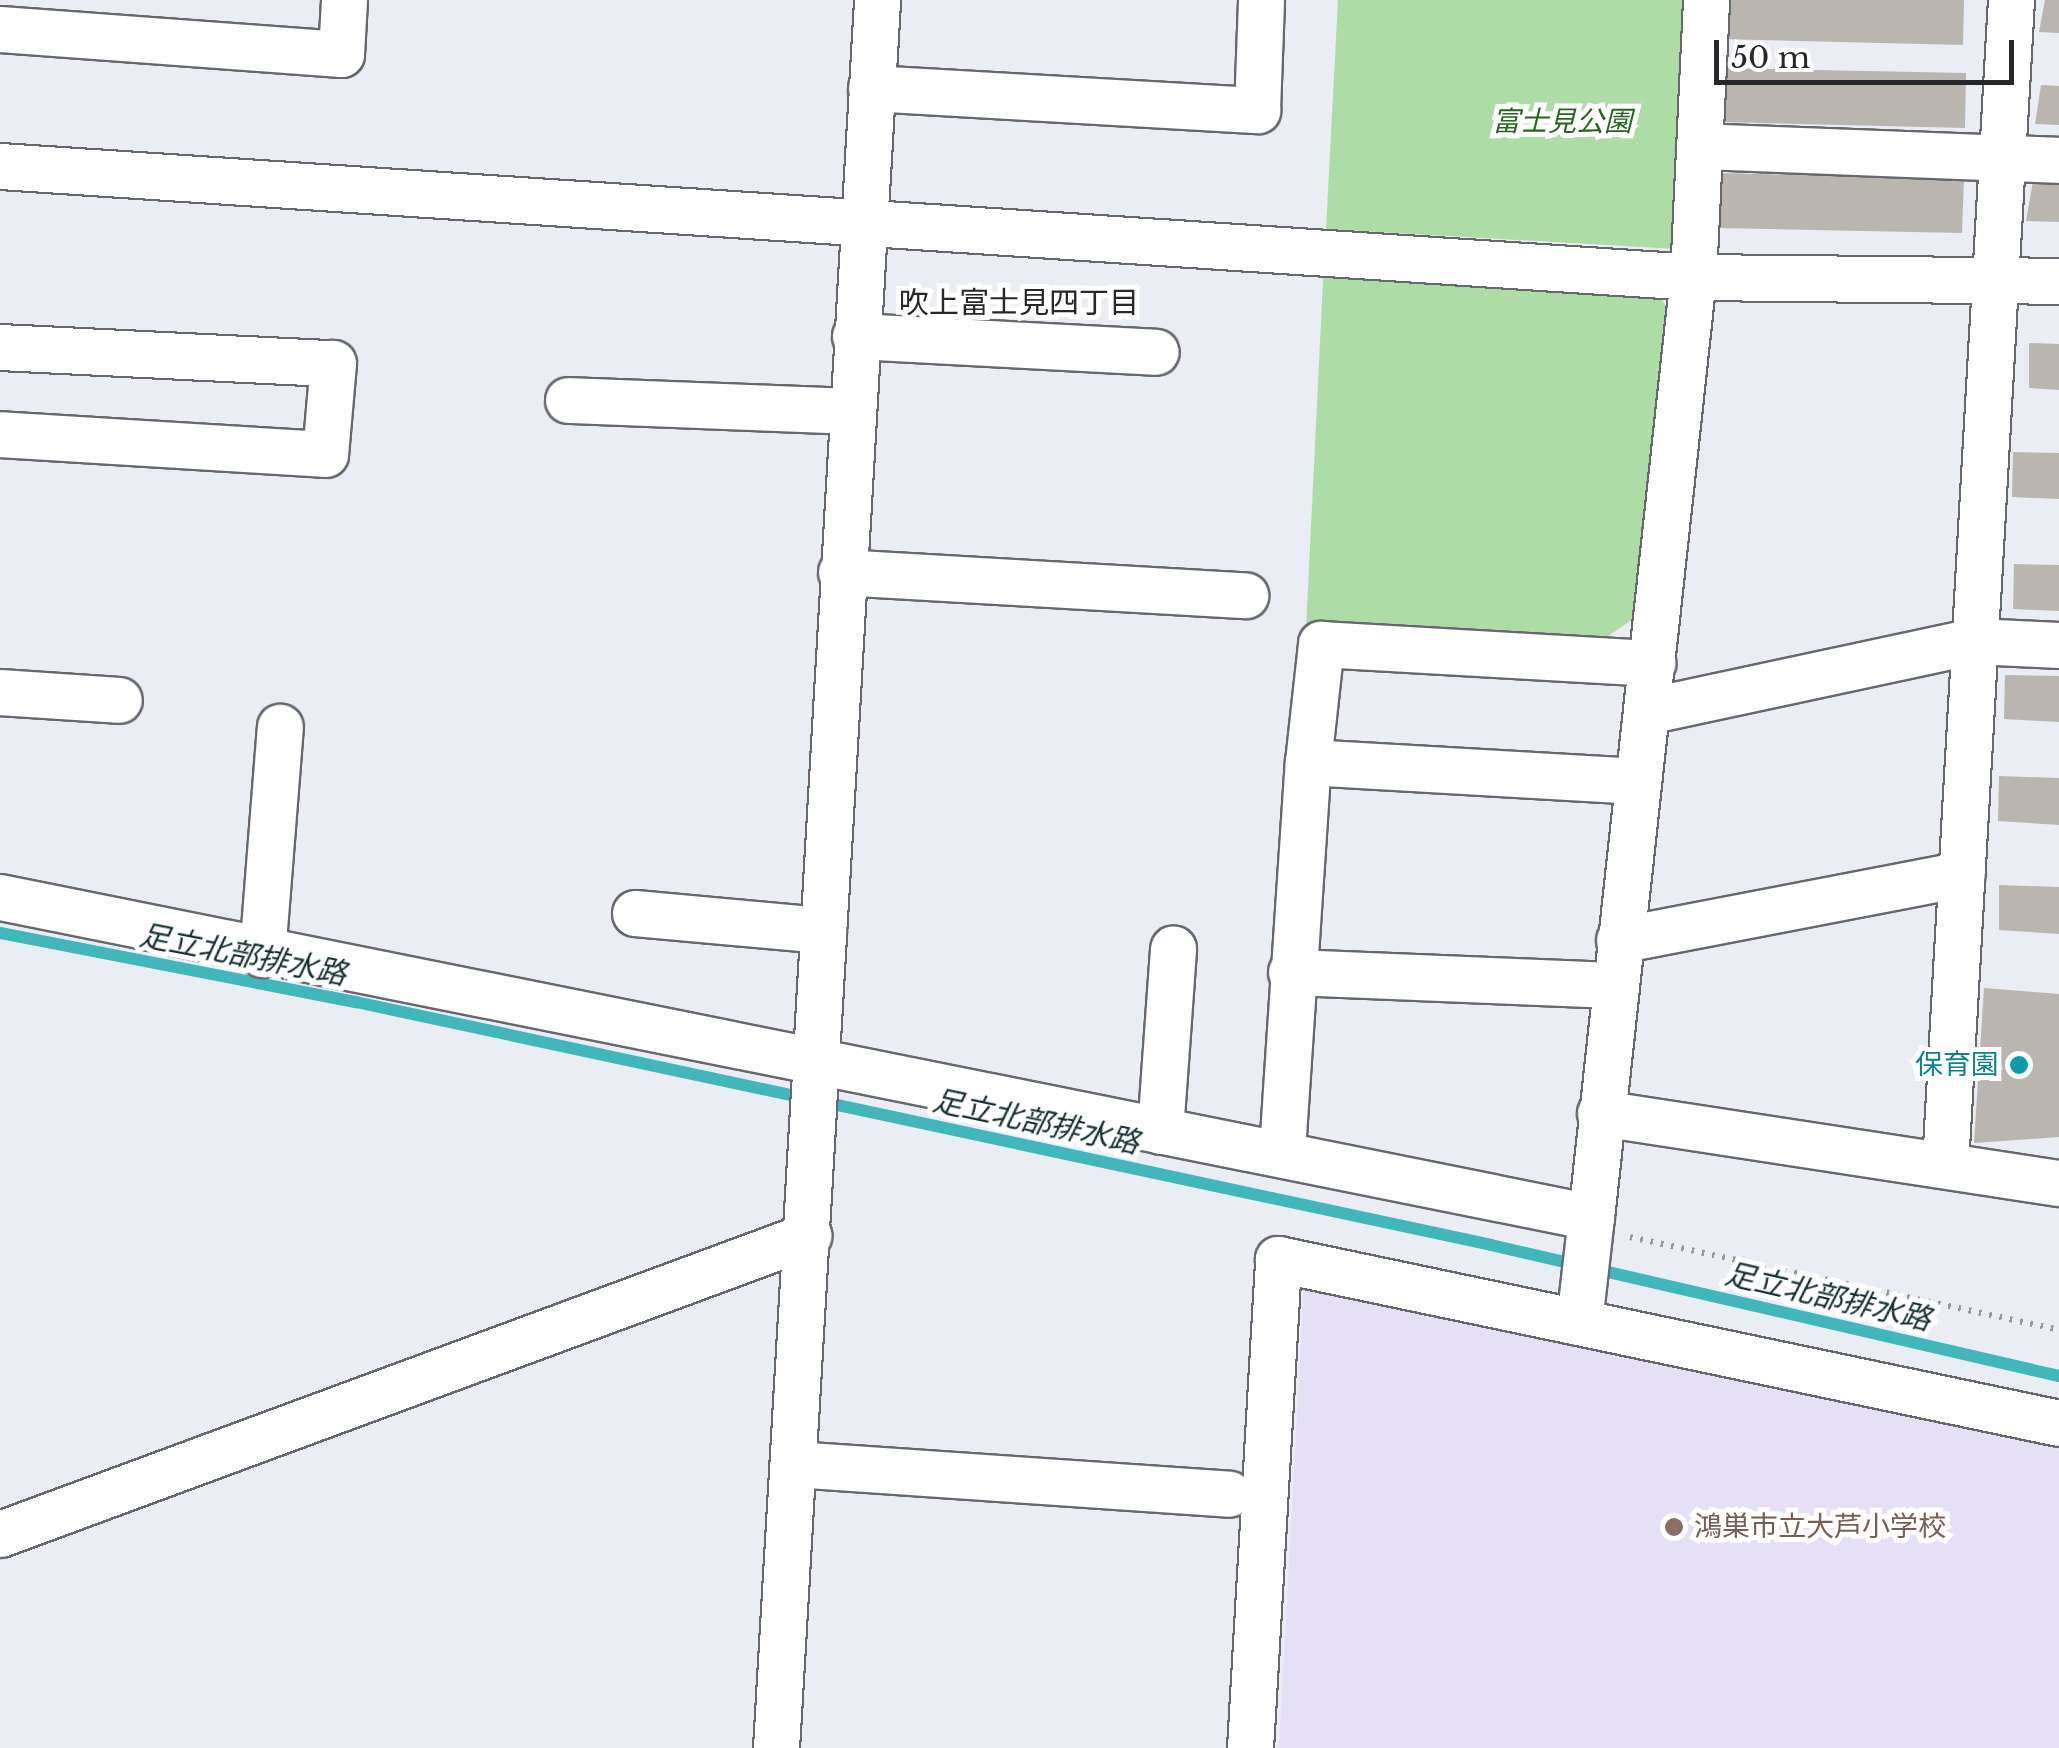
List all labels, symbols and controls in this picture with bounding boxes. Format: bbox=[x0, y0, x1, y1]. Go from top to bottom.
scale bar bbox=[1719, 20, 2019, 82]
text: 50 m bbox=[1731, 39, 1810, 76]
park label: 富士見公園 bbox=[1492, 105, 1632, 139]
district label: 吹上富士見四丁目 bbox=[899, 285, 1139, 321]
water label: 足立北部排水路 bbox=[136, 917, 350, 993]
place label: 保育園 bbox=[1915, 1048, 1999, 1082]
marker: 保育園 bbox=[2008, 1054, 2030, 1076]
water label: 足立北部排水路 bbox=[930, 1083, 1142, 1161]
water label: 足立北部排水路 bbox=[1722, 1256, 1934, 1338]
place label: 鴻巣市立大芦小学校 bbox=[1694, 1510, 1946, 1544]
marker: 鴻巣市立大芦小学校 bbox=[1663, 1516, 1685, 1538]

